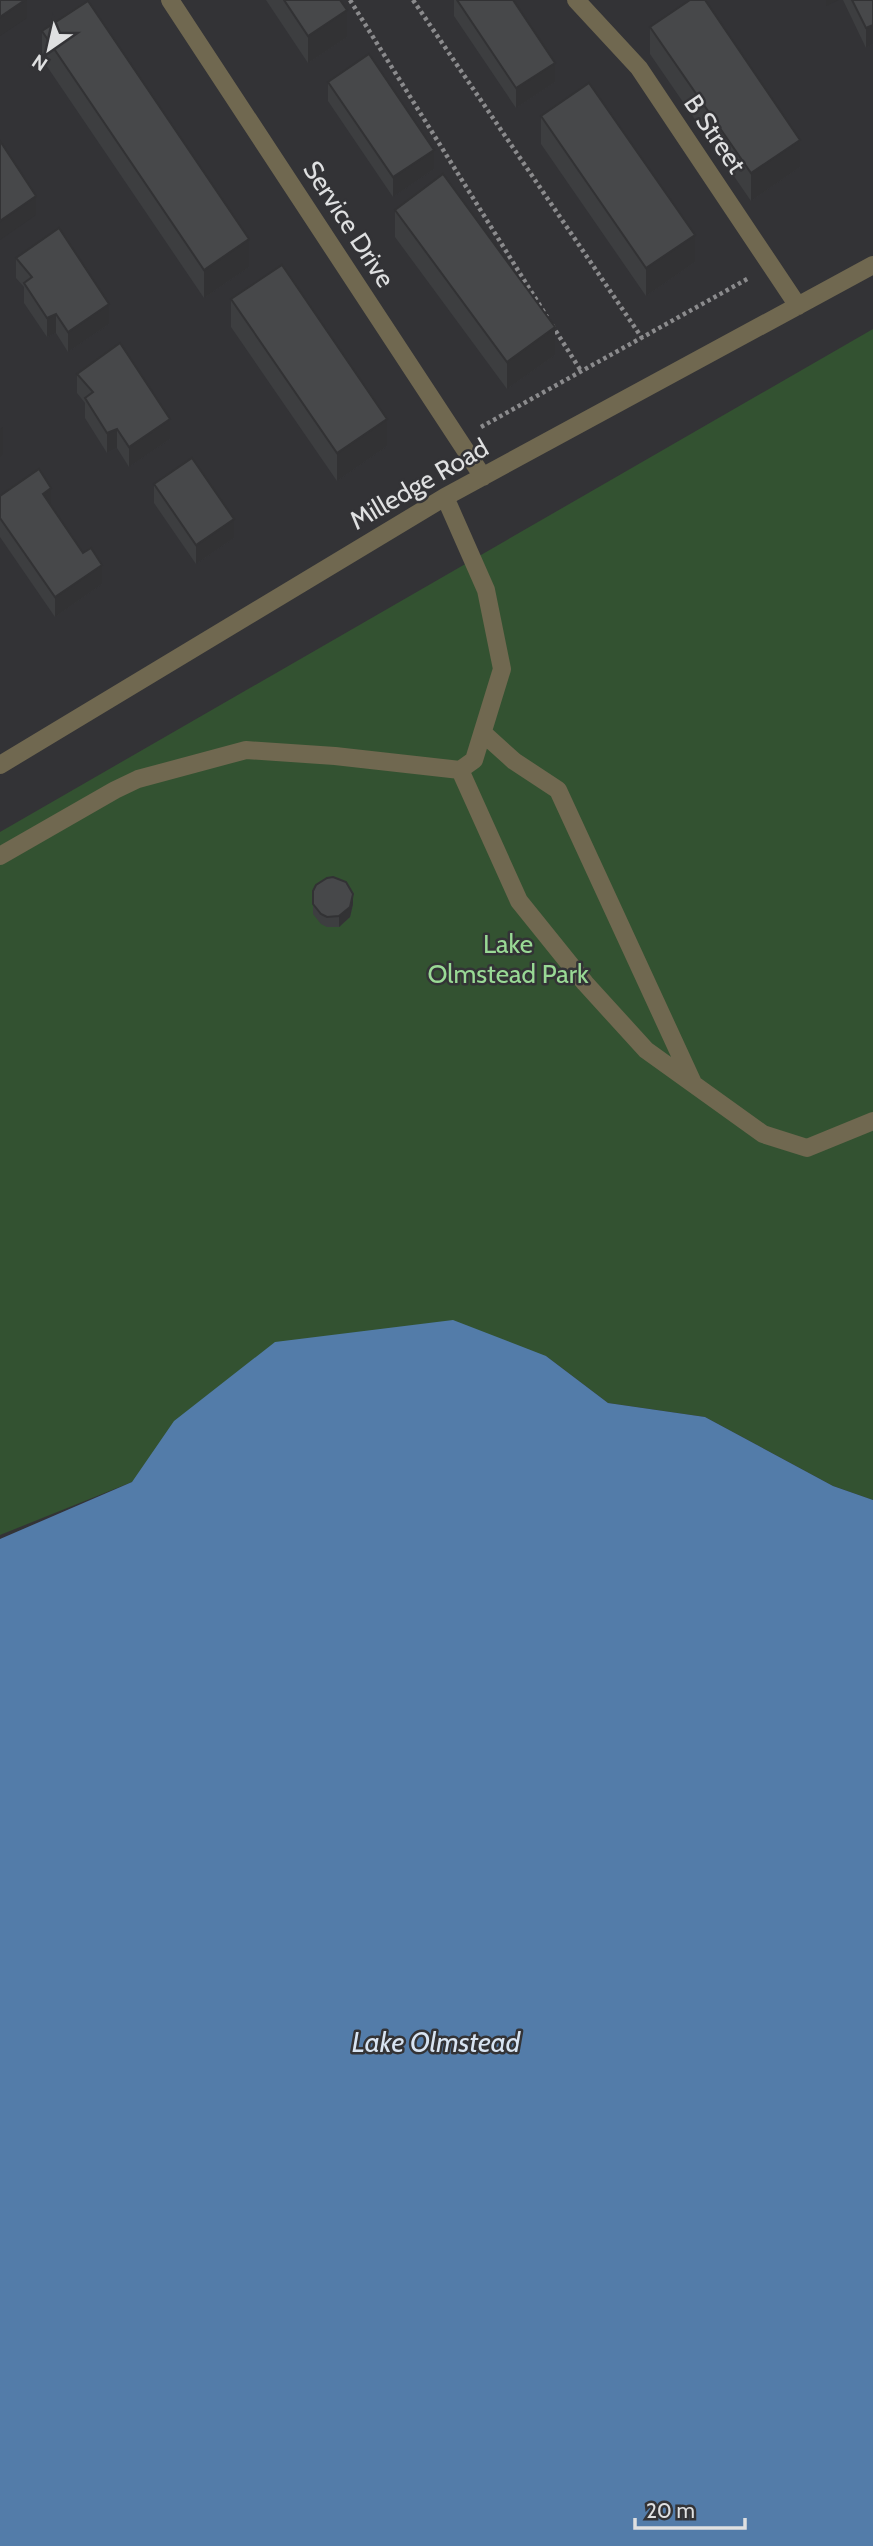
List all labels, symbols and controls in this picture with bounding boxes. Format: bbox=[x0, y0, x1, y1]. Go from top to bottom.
north arrow bbox=[14, 14, 84, 84]
text: N bbox=[28, 49, 52, 76]
street label: B Street bbox=[677, 88, 753, 180]
street label: Service Drive bbox=[296, 155, 402, 293]
street label: Milledge Road bbox=[344, 431, 494, 537]
park label: Lake Olmstead Park bbox=[427, 928, 589, 990]
water label: Lake Olmstead bbox=[352, 2025, 522, 2059]
scale bar bbox=[635, 2486, 745, 2530]
text: 20 m bbox=[646, 2498, 695, 2523]

